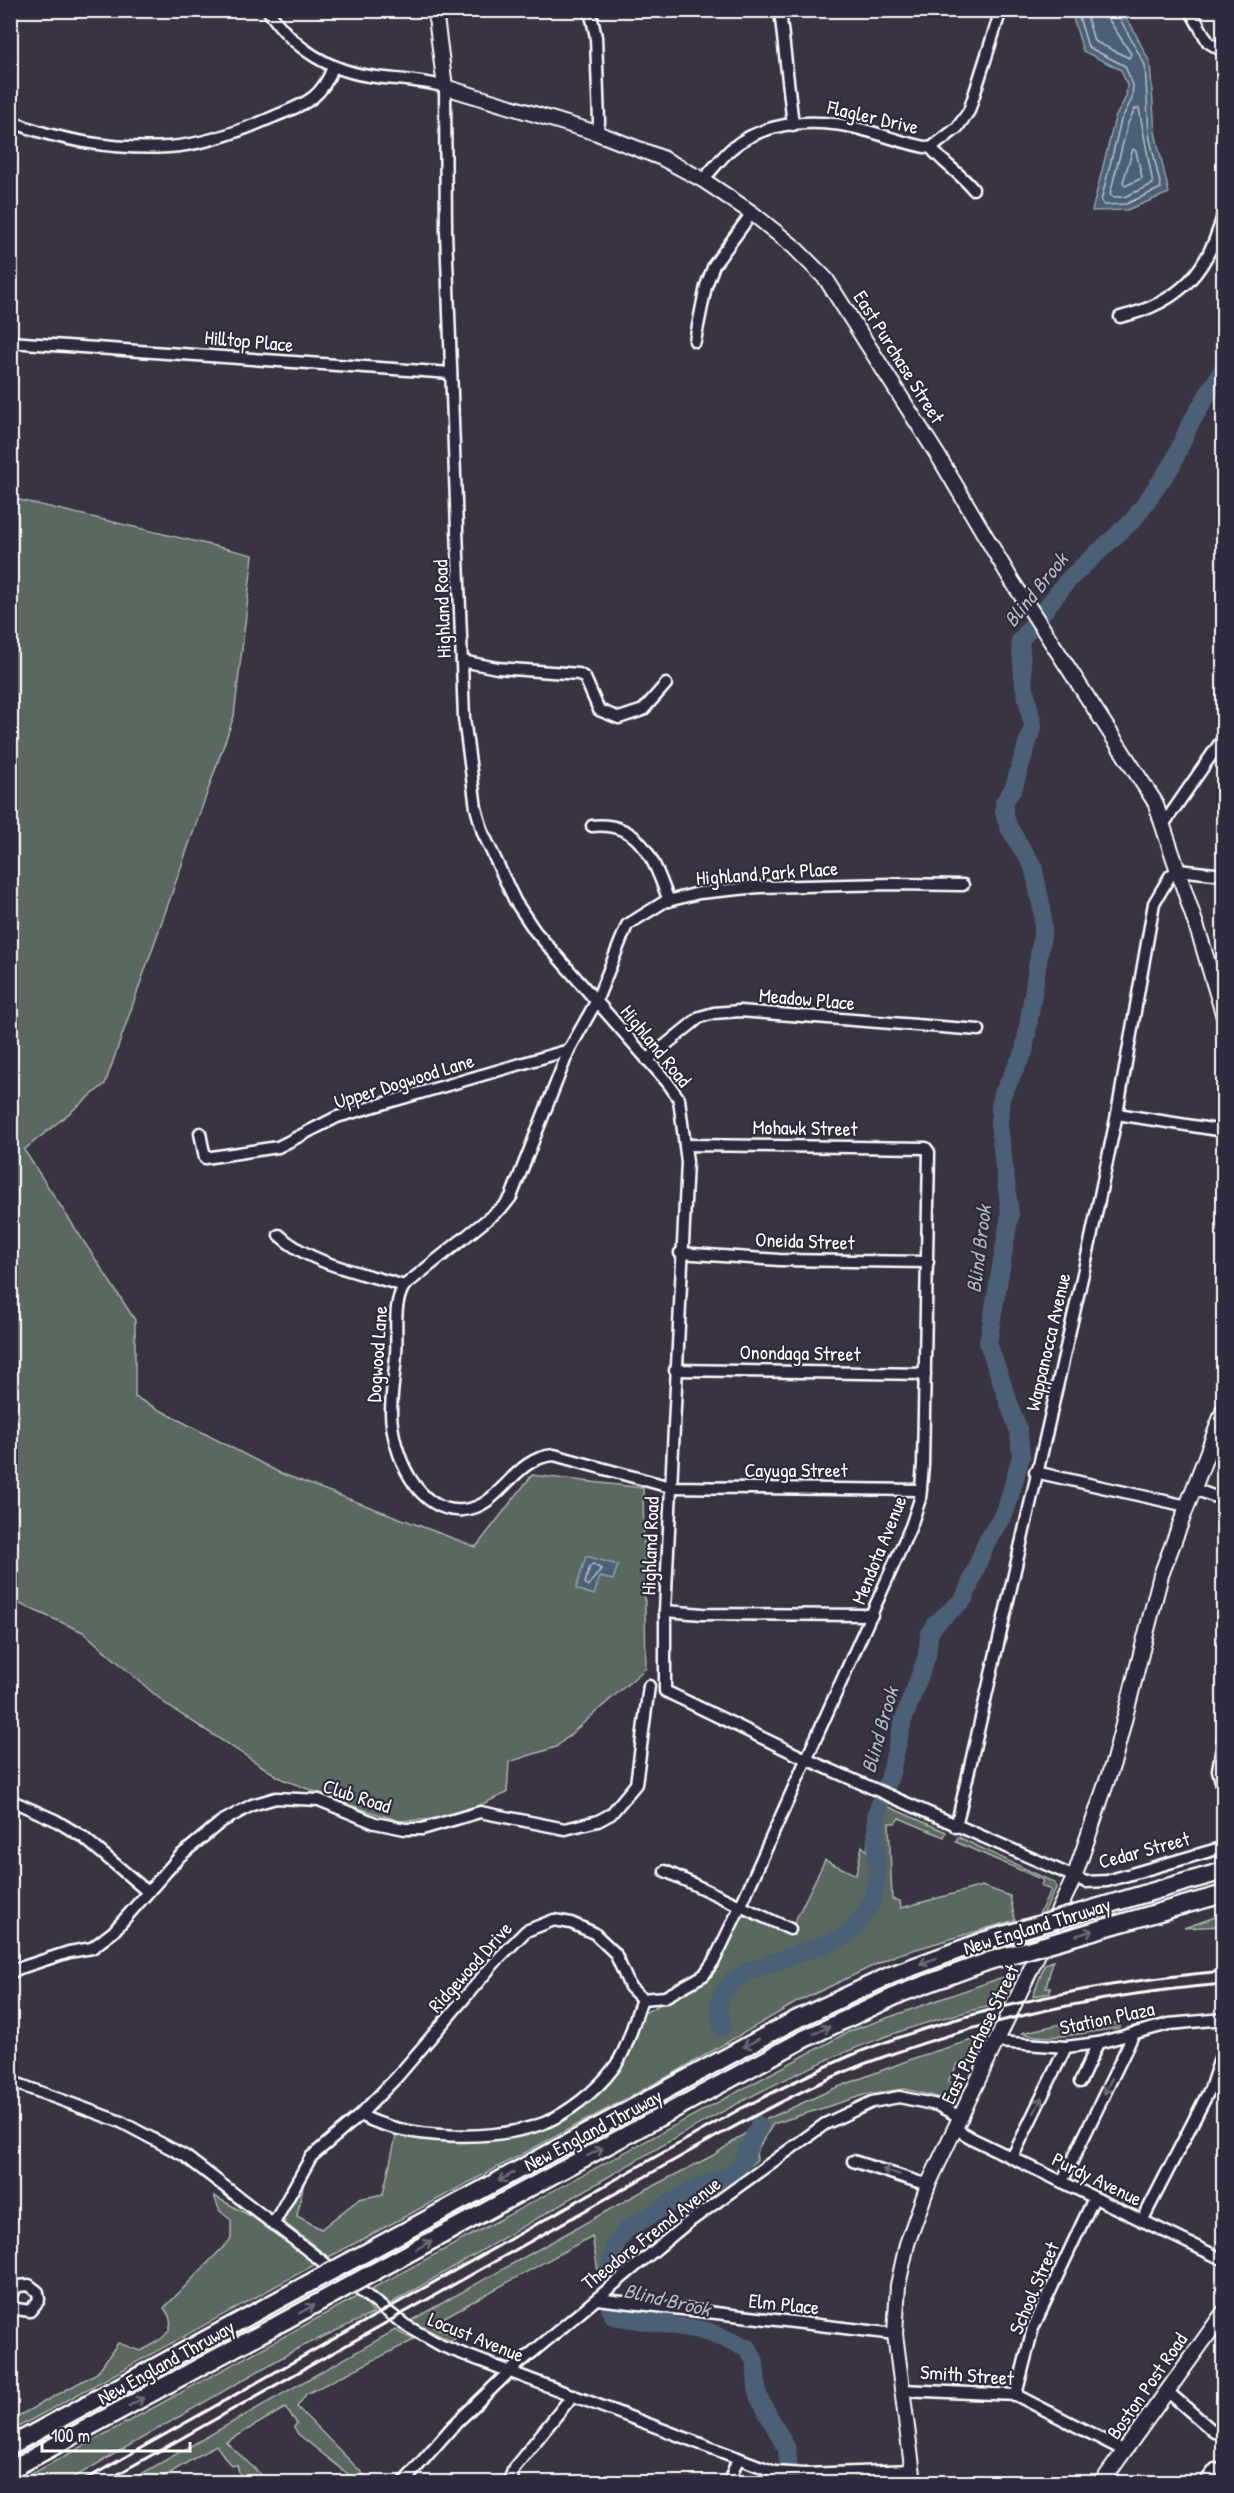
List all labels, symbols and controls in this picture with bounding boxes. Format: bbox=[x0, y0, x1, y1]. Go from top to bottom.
street label: Flagler Drive bbox=[824, 93, 921, 140]
street label: East Purchase Street bbox=[848, 285, 952, 429]
street label: Hilltop Place bbox=[204, 323, 295, 358]
water label: Blind Brook bbox=[997, 545, 1076, 633]
street label: Highland Road bbox=[426, 559, 457, 659]
street label: Highland Park Place bbox=[695, 854, 839, 891]
street label: Meadow Place bbox=[758, 981, 856, 1016]
street label: Highland Road bbox=[615, 999, 698, 1093]
street label: Upper Dogwood Lane bbox=[331, 1046, 477, 1115]
street label: Mohawk Street bbox=[752, 1113, 859, 1142]
water label: Blind Brook bbox=[959, 1201, 999, 1294]
street label: Oneida Street bbox=[755, 1225, 856, 1256]
street label: Wappanocca Avenue bbox=[1019, 1270, 1077, 1414]
street label: Dogwood Lane bbox=[360, 1305, 393, 1403]
street label: Onondaga Street bbox=[739, 1338, 862, 1367]
street label: Cayuga Street bbox=[744, 1456, 849, 1483]
street label: Mendota Avenue bbox=[845, 1492, 913, 1608]
street label: Highland Road bbox=[634, 1496, 665, 1596]
water label: Blind Brook bbox=[853, 1681, 906, 1776]
street label: Club Road bbox=[320, 1772, 395, 1819]
street label: Cedar Street bbox=[1095, 1824, 1194, 1875]
street label: New England Thruway bbox=[960, 1890, 1114, 1961]
street label: Ridgewood Drive bbox=[422, 1915, 518, 2018]
one-way arrow bbox=[1076, 1927, 1095, 1938]
one-way arrow bbox=[919, 1956, 937, 1967]
street label: East Purchase Street bbox=[934, 1959, 1025, 2108]
street label: Station Plaza bbox=[1057, 1994, 1157, 2041]
one-way arrow bbox=[813, 2024, 831, 2035]
one-way arrow bbox=[743, 2037, 760, 2049]
one-way arrow bbox=[1102, 2076, 1114, 2094]
street label: New England Thruway bbox=[519, 2082, 667, 2177]
one-way arrow bbox=[1032, 2097, 1044, 2115]
street label: Purdy Avenue bbox=[1048, 2145, 1147, 2212]
one-way arrow bbox=[586, 2146, 603, 2158]
one-way arrow bbox=[882, 2166, 901, 2177]
street label: Theodore Fremd Avenue bbox=[575, 2170, 726, 2296]
one-way arrow bbox=[498, 2171, 515, 2183]
street label: School Street bbox=[1002, 2236, 1066, 2338]
one-way arrow bbox=[414, 2239, 432, 2250]
water label: Blind Brook bbox=[621, 2276, 715, 2324]
street label: Elm Place bbox=[747, 2286, 821, 2321]
one-way arrow bbox=[298, 2303, 315, 2315]
street label: Locust Avenue bbox=[424, 2305, 528, 2368]
street label: New England Thruway bbox=[92, 2313, 239, 2410]
street label: Boston Post Road bbox=[1100, 2327, 1193, 2444]
street label: Smith Street bbox=[919, 2358, 1016, 2391]
one-way arrow bbox=[126, 2396, 144, 2407]
scale bar bbox=[42, 2415, 190, 2453]
text: 100 m bbox=[51, 2423, 90, 2448]

